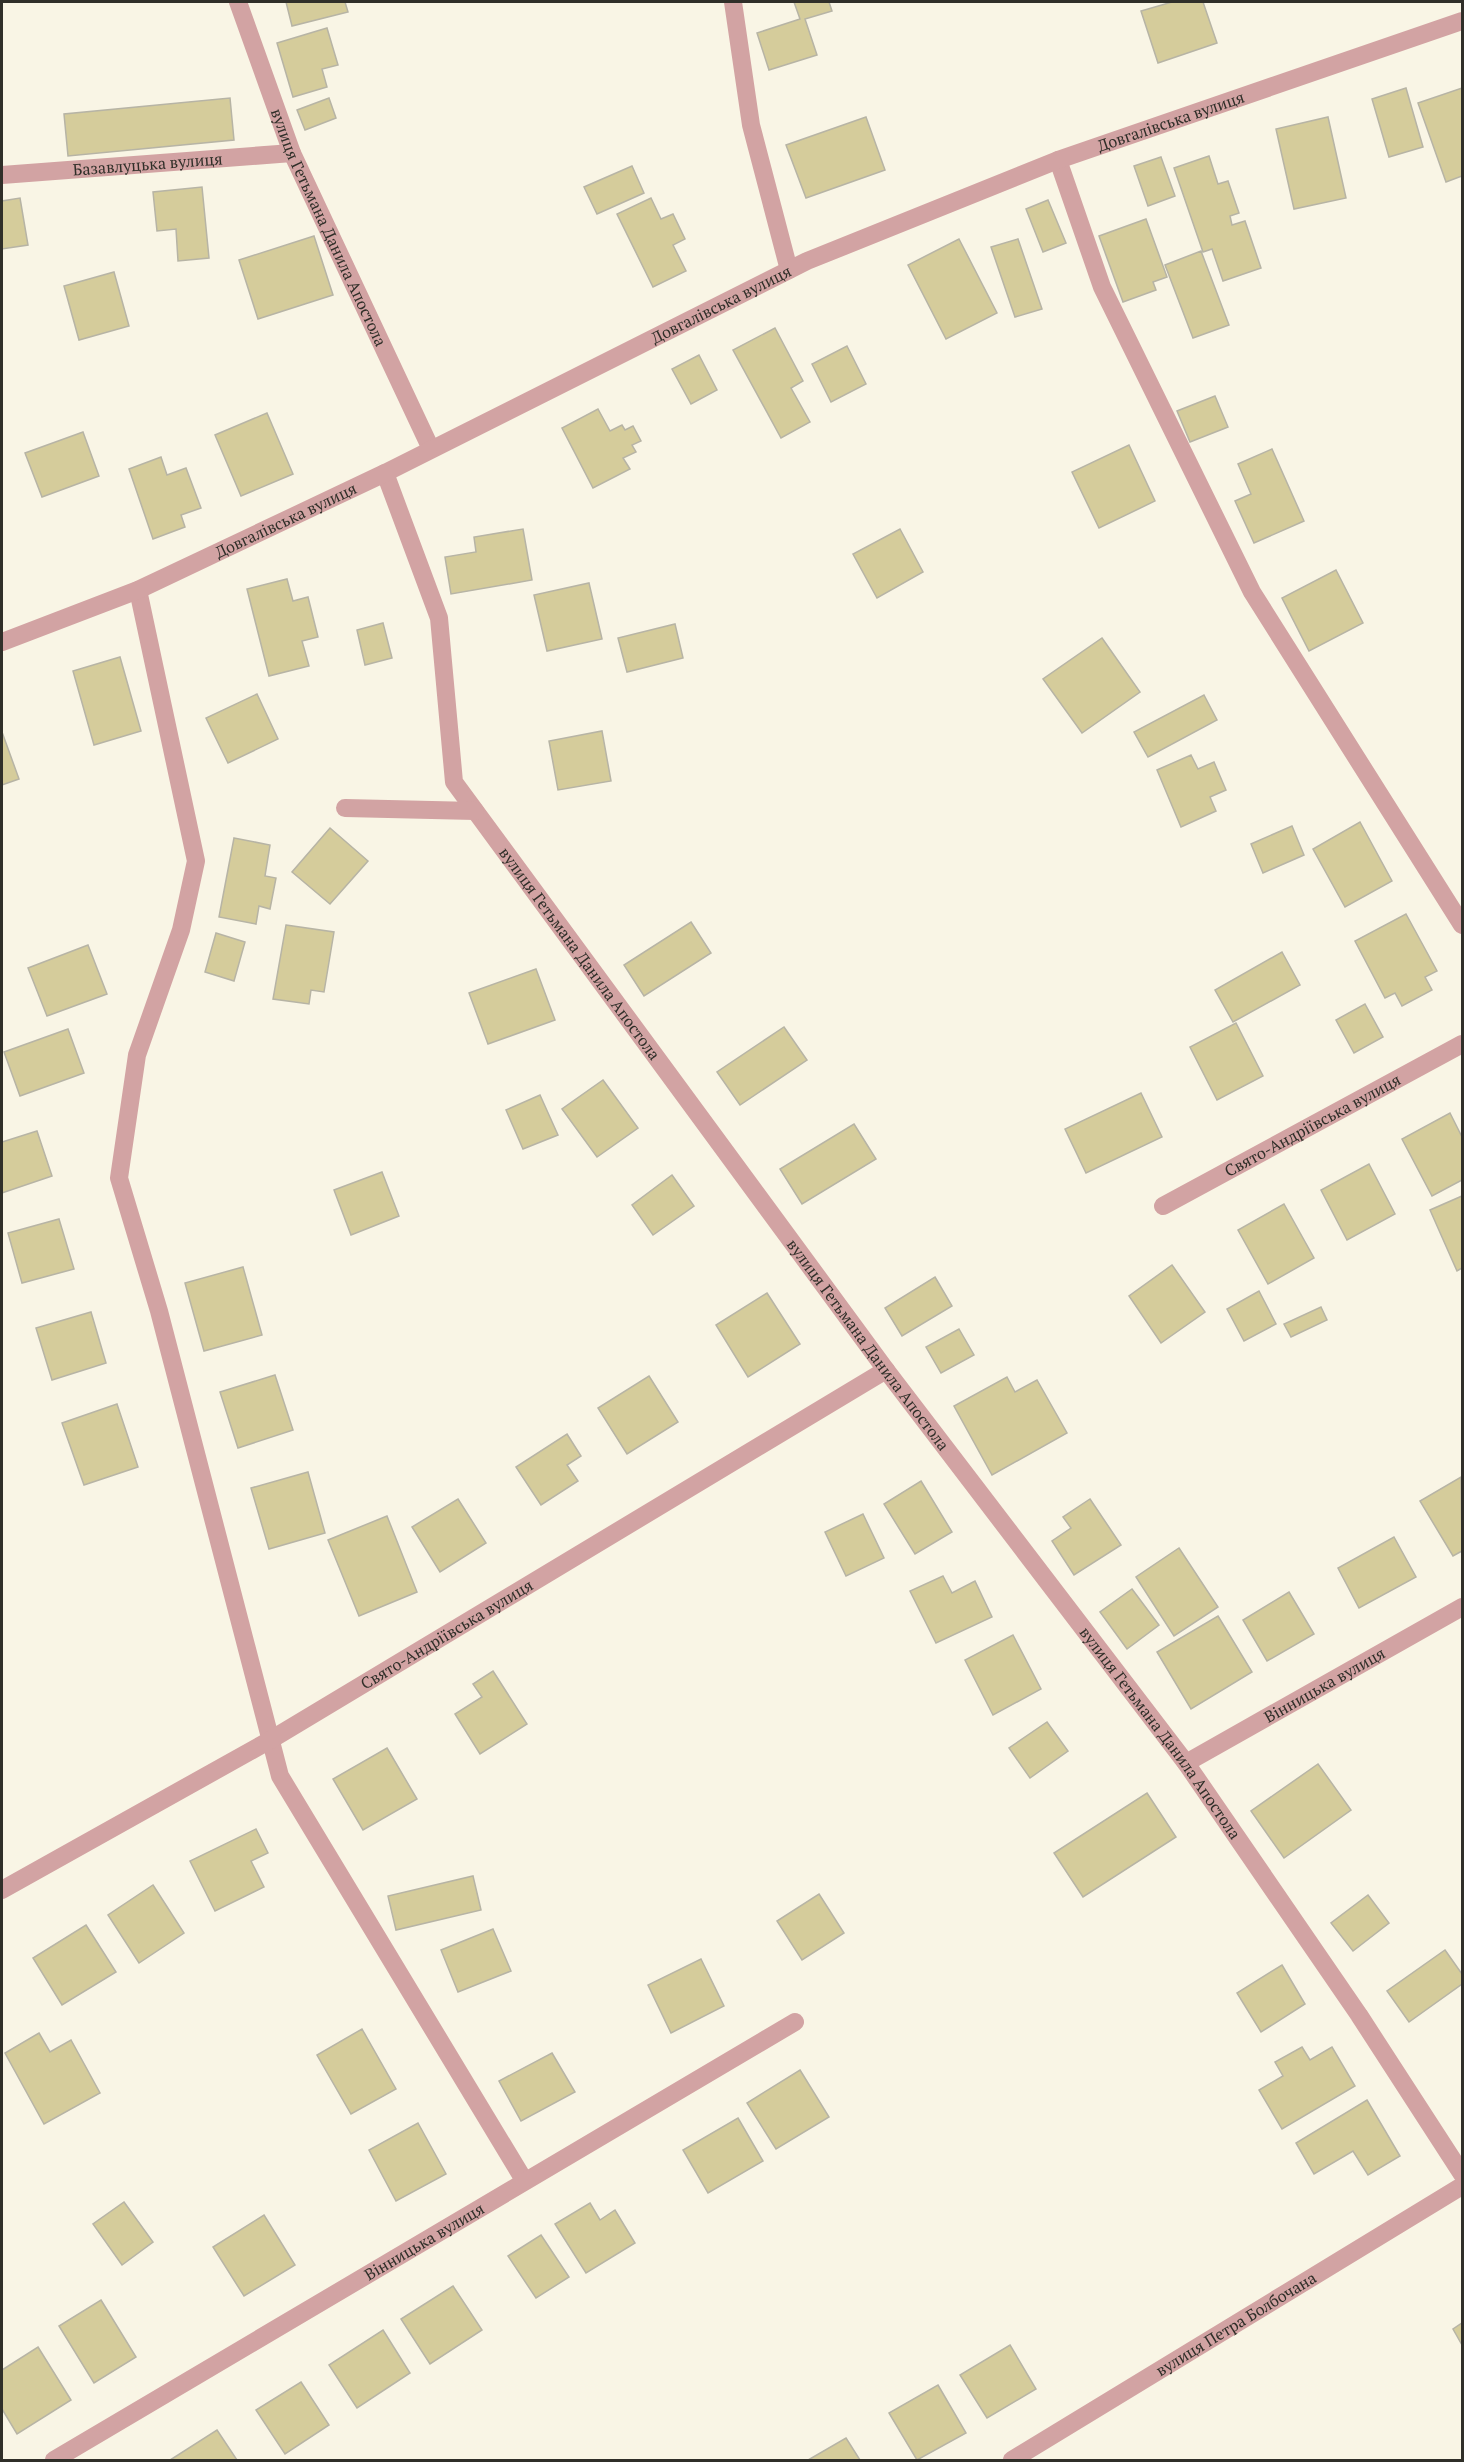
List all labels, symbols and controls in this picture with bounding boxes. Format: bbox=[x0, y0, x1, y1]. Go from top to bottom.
street label: Довгалівська вулиця bbox=[1094, 86, 1247, 157]
street label: вулиця Гетьмана Данила Апостола bbox=[266, 105, 392, 350]
street label: Базавлуцька вулиця bbox=[72, 147, 223, 181]
street label: Довгалівська вулиця bbox=[647, 260, 795, 349]
street label: Довгалівська вулиця bbox=[211, 477, 360, 563]
street label: вулиця Гетьмана Данила Апостола bbox=[494, 842, 665, 1064]
street label: Свято-Андріївська вулиця bbox=[1221, 1068, 1404, 1182]
street label: вулиця Гетьмана Данила Апостола bbox=[782, 1234, 954, 1455]
street label: Свято-Андріївська вулиця bbox=[356, 1574, 537, 1694]
street label: вулиця Гетьмана Данила Апостола bbox=[1075, 1622, 1246, 1843]
street label: Вінницька вулиця bbox=[1260, 1642, 1389, 1728]
street label: Вінницька вулиця bbox=[360, 2197, 488, 2285]
street label: вулиця Петра Болбочана bbox=[1151, 2266, 1320, 2381]

